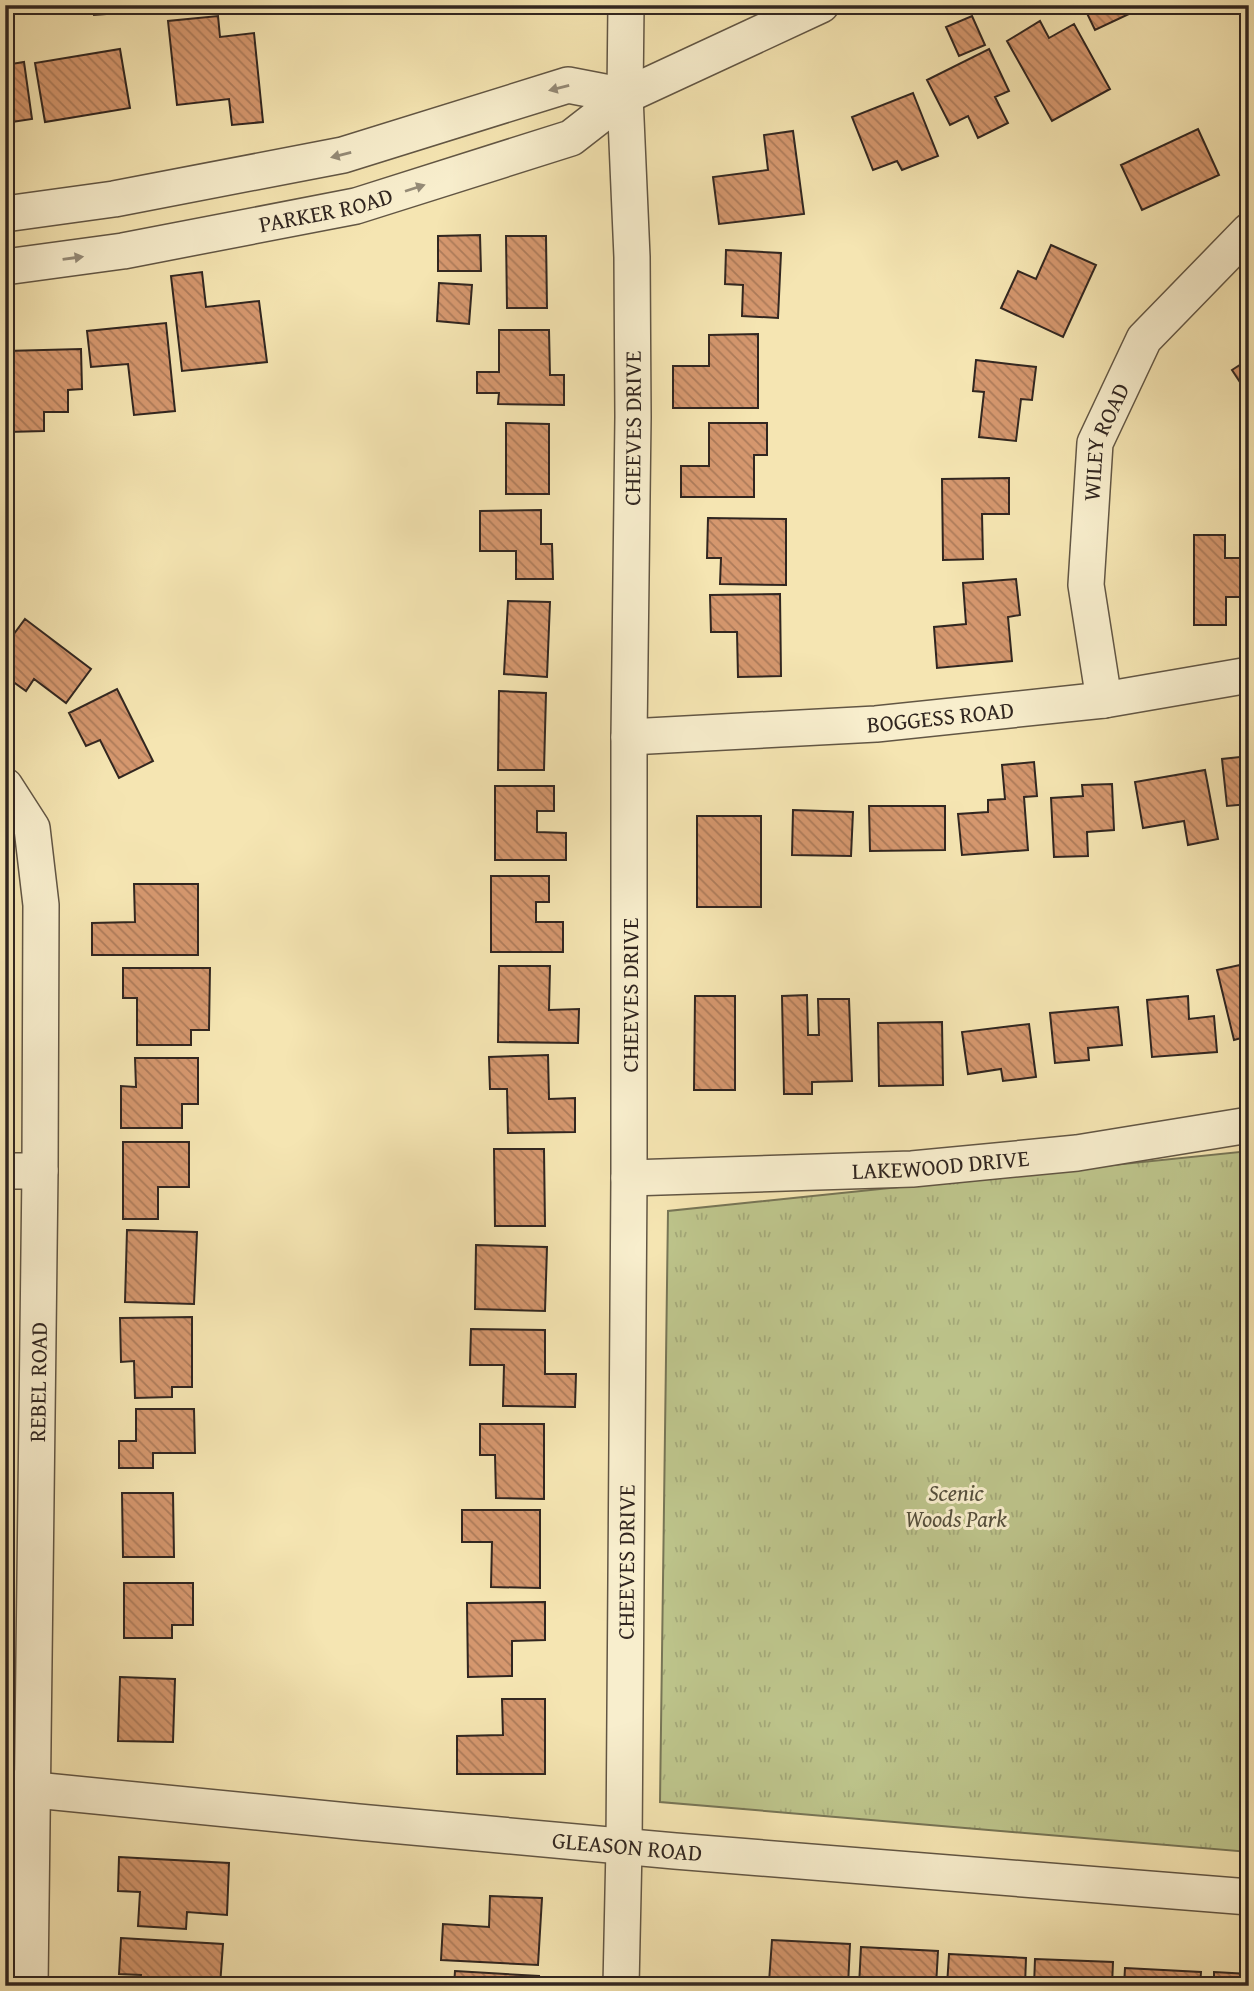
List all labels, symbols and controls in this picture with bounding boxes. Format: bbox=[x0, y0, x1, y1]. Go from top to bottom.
one-way arrow bbox=[547, 83, 569, 94]
one-way arrow bbox=[330, 150, 352, 161]
street label: PARKER ROAD bbox=[256, 178, 397, 240]
one-way arrow bbox=[405, 182, 426, 192]
one-way arrow bbox=[62, 252, 84, 263]
street label: CHEEVES DRIVE bbox=[615, 350, 649, 506]
street label: WILEY ROAD bbox=[1074, 377, 1137, 502]
street label: BOGGESS ROAD bbox=[866, 693, 1015, 740]
street label: CHEEVES DRIVE bbox=[613, 917, 646, 1073]
street label: LAKEWOOD DRIVE bbox=[852, 1141, 1031, 1187]
street label: REBEL ROAD bbox=[20, 1322, 55, 1442]
park label: Scenic Woods Park bbox=[905, 1476, 1007, 1535]
street label: CHEEVES DRIVE bbox=[609, 1484, 643, 1640]
street label: GLEASON ROAD bbox=[551, 1823, 703, 1869]

